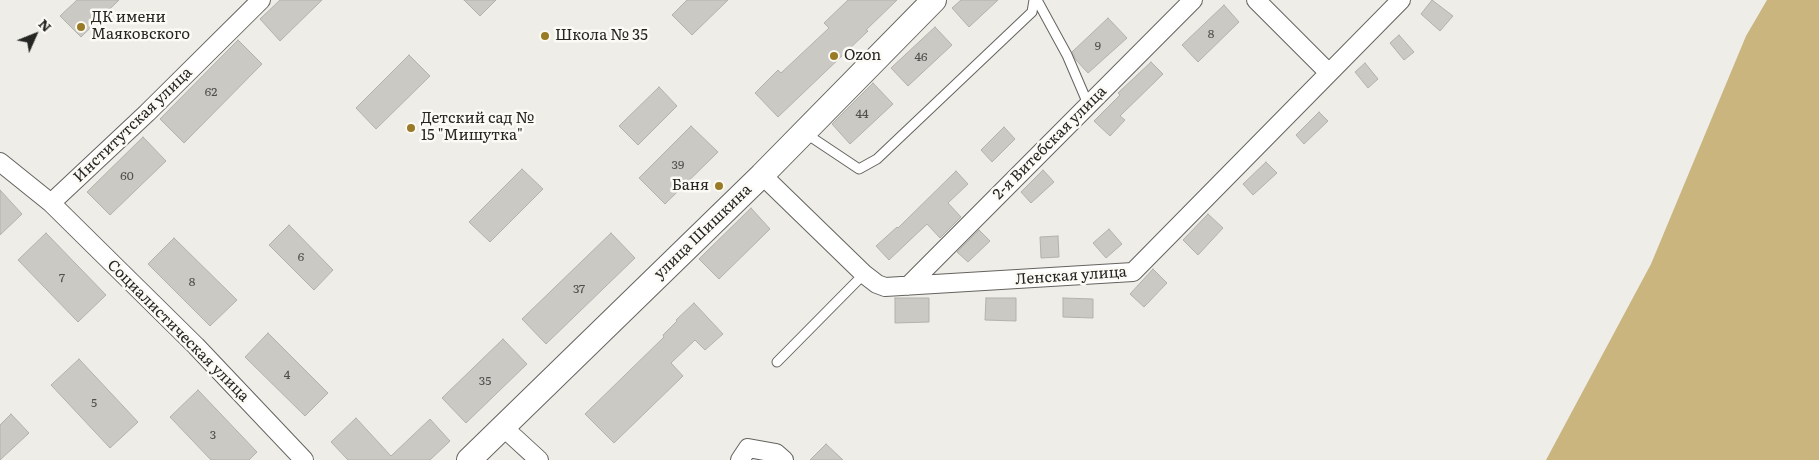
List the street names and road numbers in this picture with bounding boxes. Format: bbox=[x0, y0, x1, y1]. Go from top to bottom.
street label: Институтская улица bbox=[70, 64, 196, 186]
street label: 2-я Витебская улица bbox=[990, 83, 1110, 203]
street label: улица Шишкина bbox=[651, 181, 755, 283]
street label: Социалистическая улица bbox=[103, 256, 253, 406]
street label: Ленская улица bbox=[1014, 263, 1128, 289]

